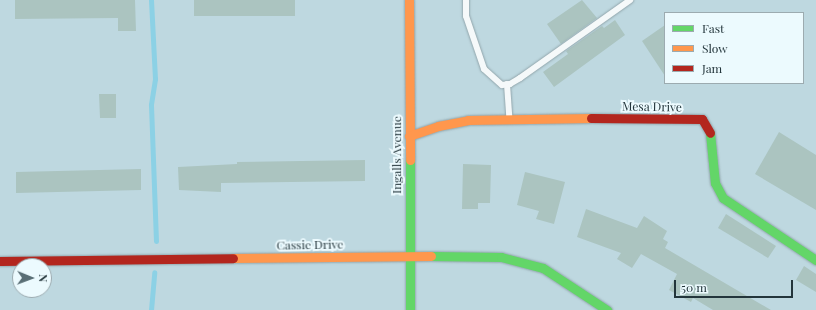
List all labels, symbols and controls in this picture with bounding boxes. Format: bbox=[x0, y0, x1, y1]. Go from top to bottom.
legend bbox=[664, 12, 804, 84]
text: Fast bbox=[702, 20, 724, 36]
text: Slow bbox=[702, 40, 728, 56]
text: Jam bbox=[702, 60, 722, 76]
street label: Mesa Drive bbox=[622, 99, 682, 115]
street label: Ingalls Avenue bbox=[390, 116, 404, 194]
street label: Cassie Drive bbox=[276, 237, 344, 253]
north arrow bbox=[12, 258, 52, 298]
scale bar bbox=[676, 272, 795, 298]
text: N bbox=[36, 274, 51, 282]
text: 50 m bbox=[681, 279, 707, 295]

